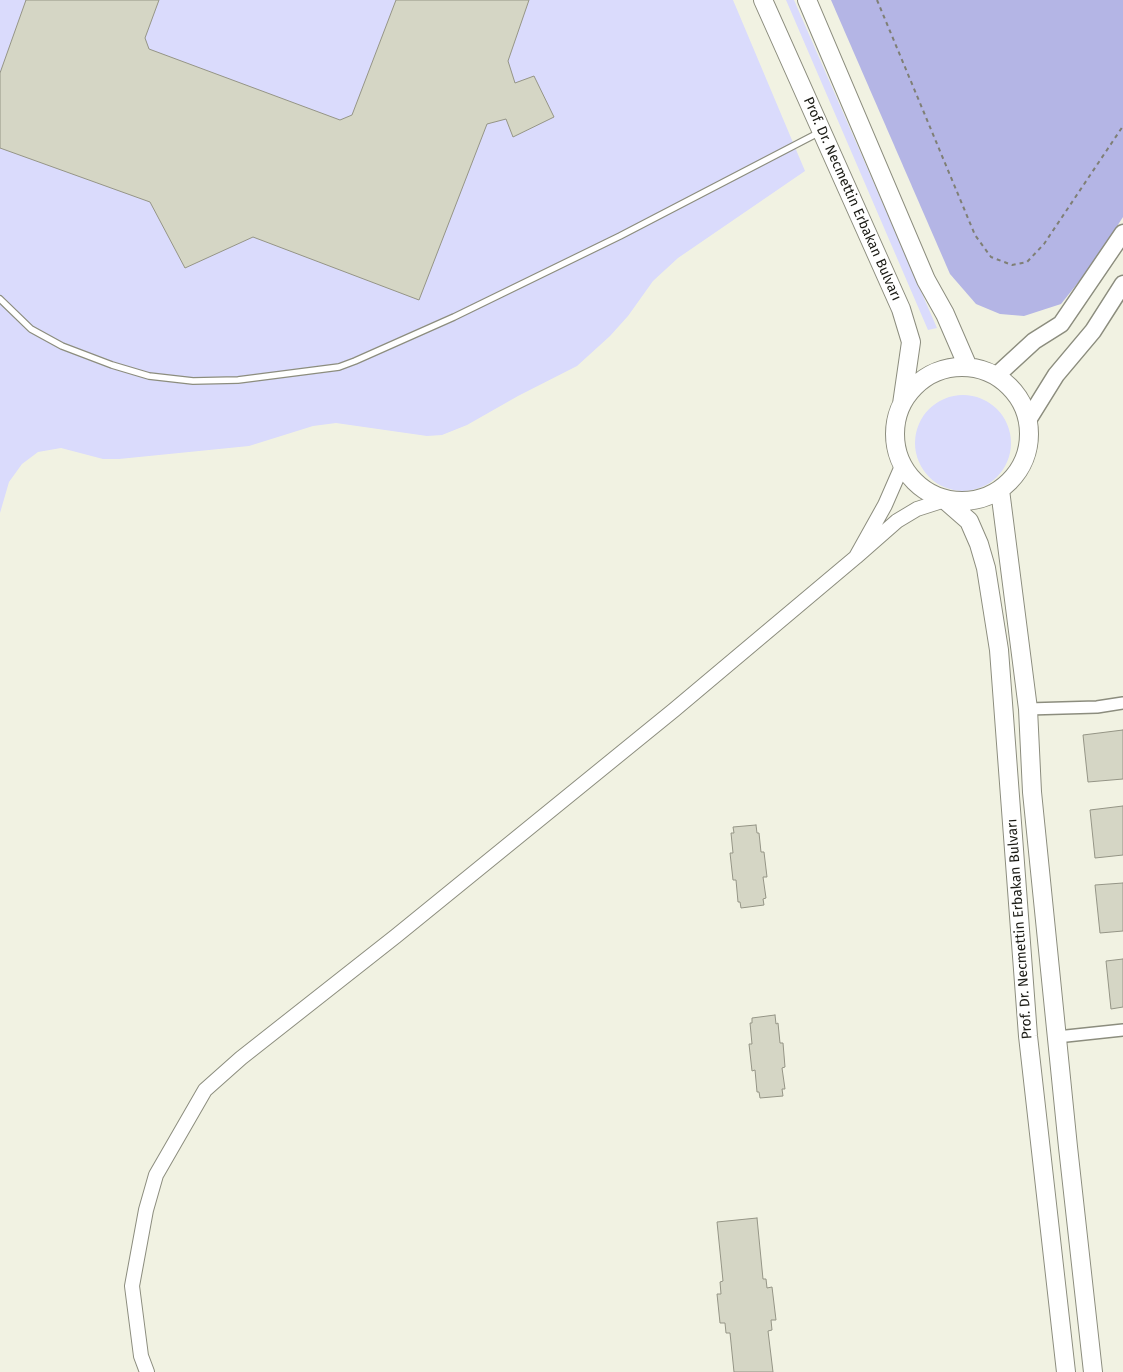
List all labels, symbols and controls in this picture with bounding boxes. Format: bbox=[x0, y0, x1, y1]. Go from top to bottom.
street label: Prof. Dr. Necmettin Erbakan Bulvarı bbox=[799, 95, 905, 303]
street label: Prof. Dr. Necmettin Erbakan Bulvarı bbox=[1004, 818, 1036, 1040]

